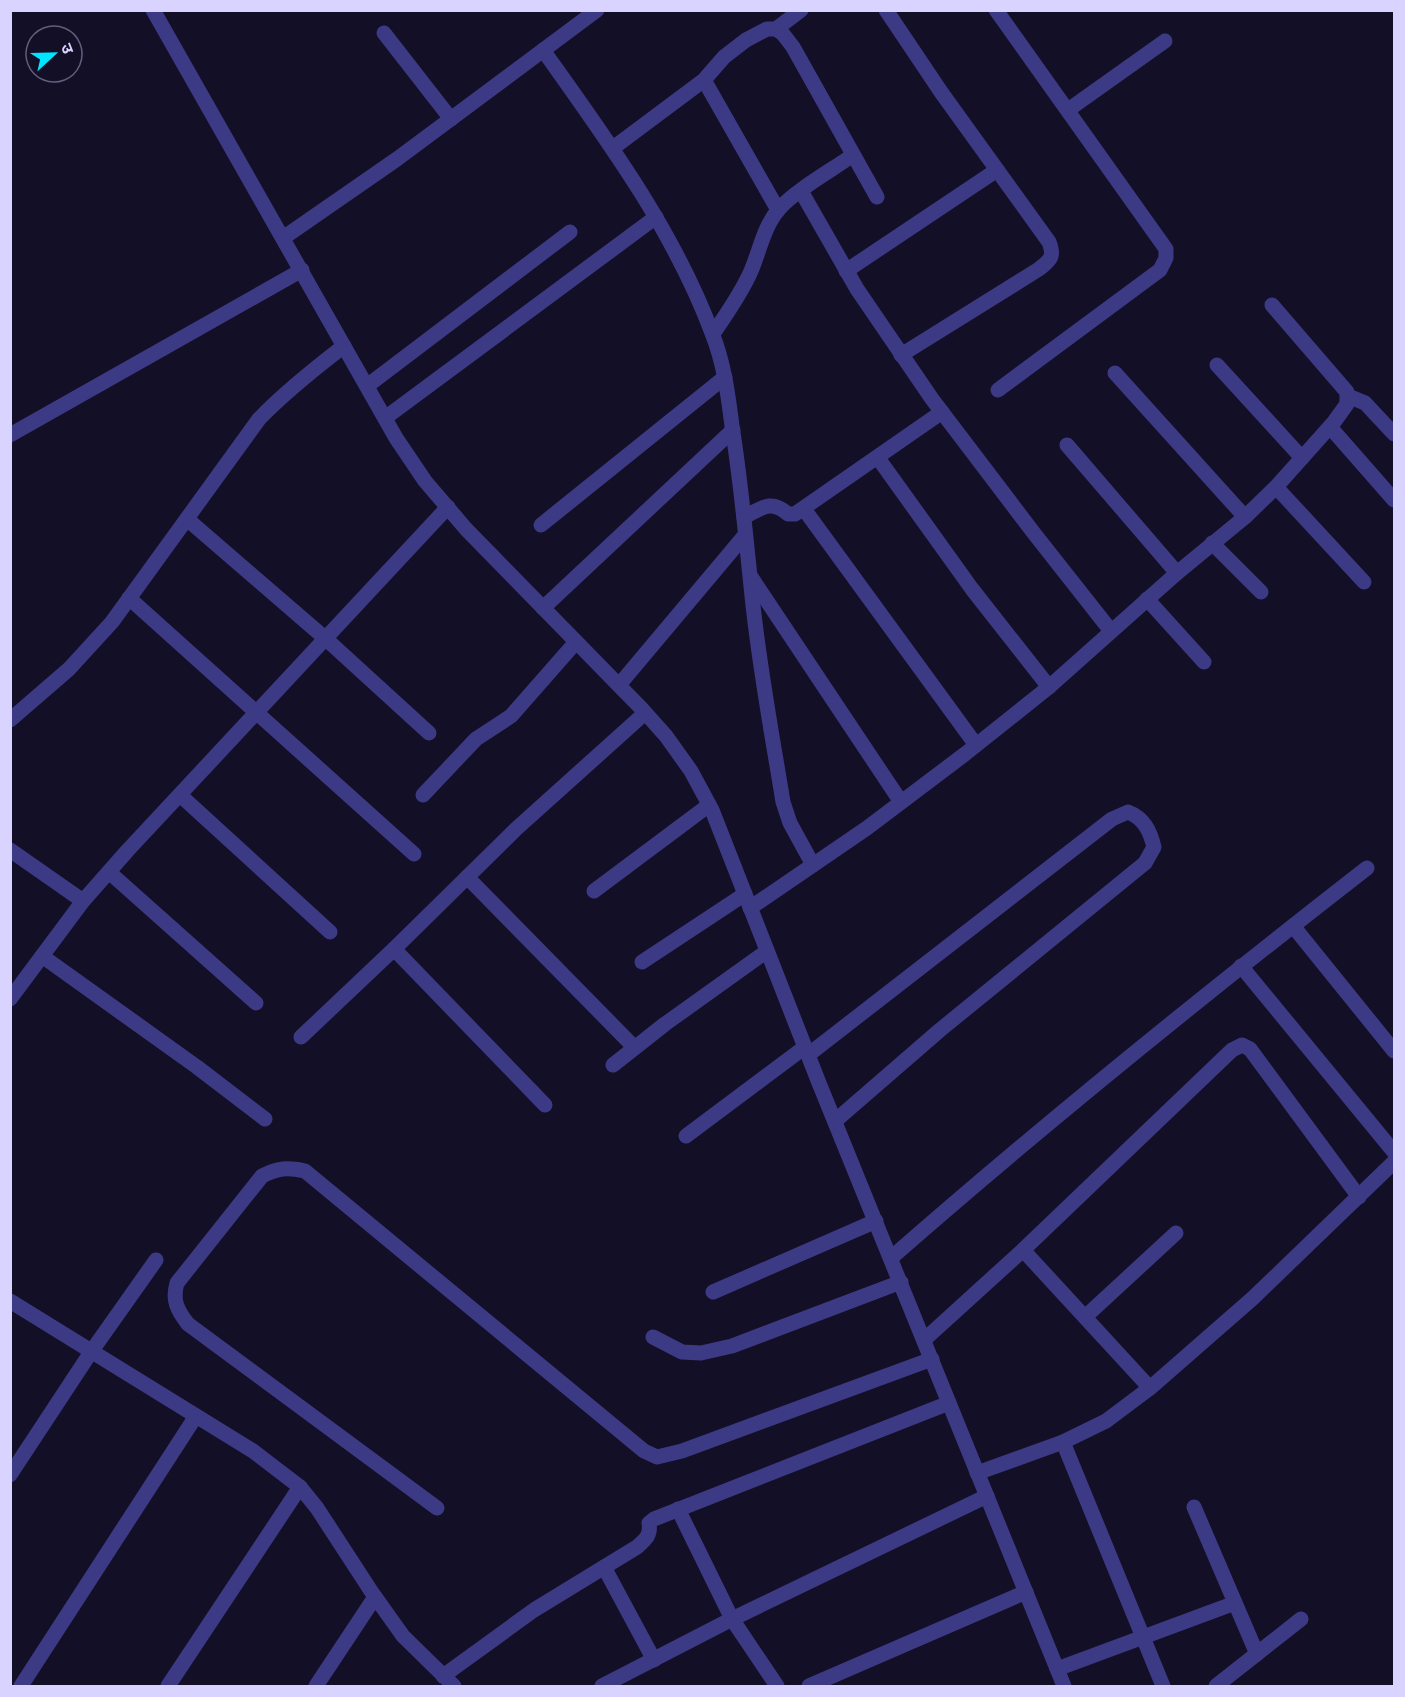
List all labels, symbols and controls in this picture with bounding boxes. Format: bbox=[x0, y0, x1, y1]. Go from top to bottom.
north arrow bbox=[24, 24, 84, 84]
text: उ bbox=[57, 40, 79, 57]

